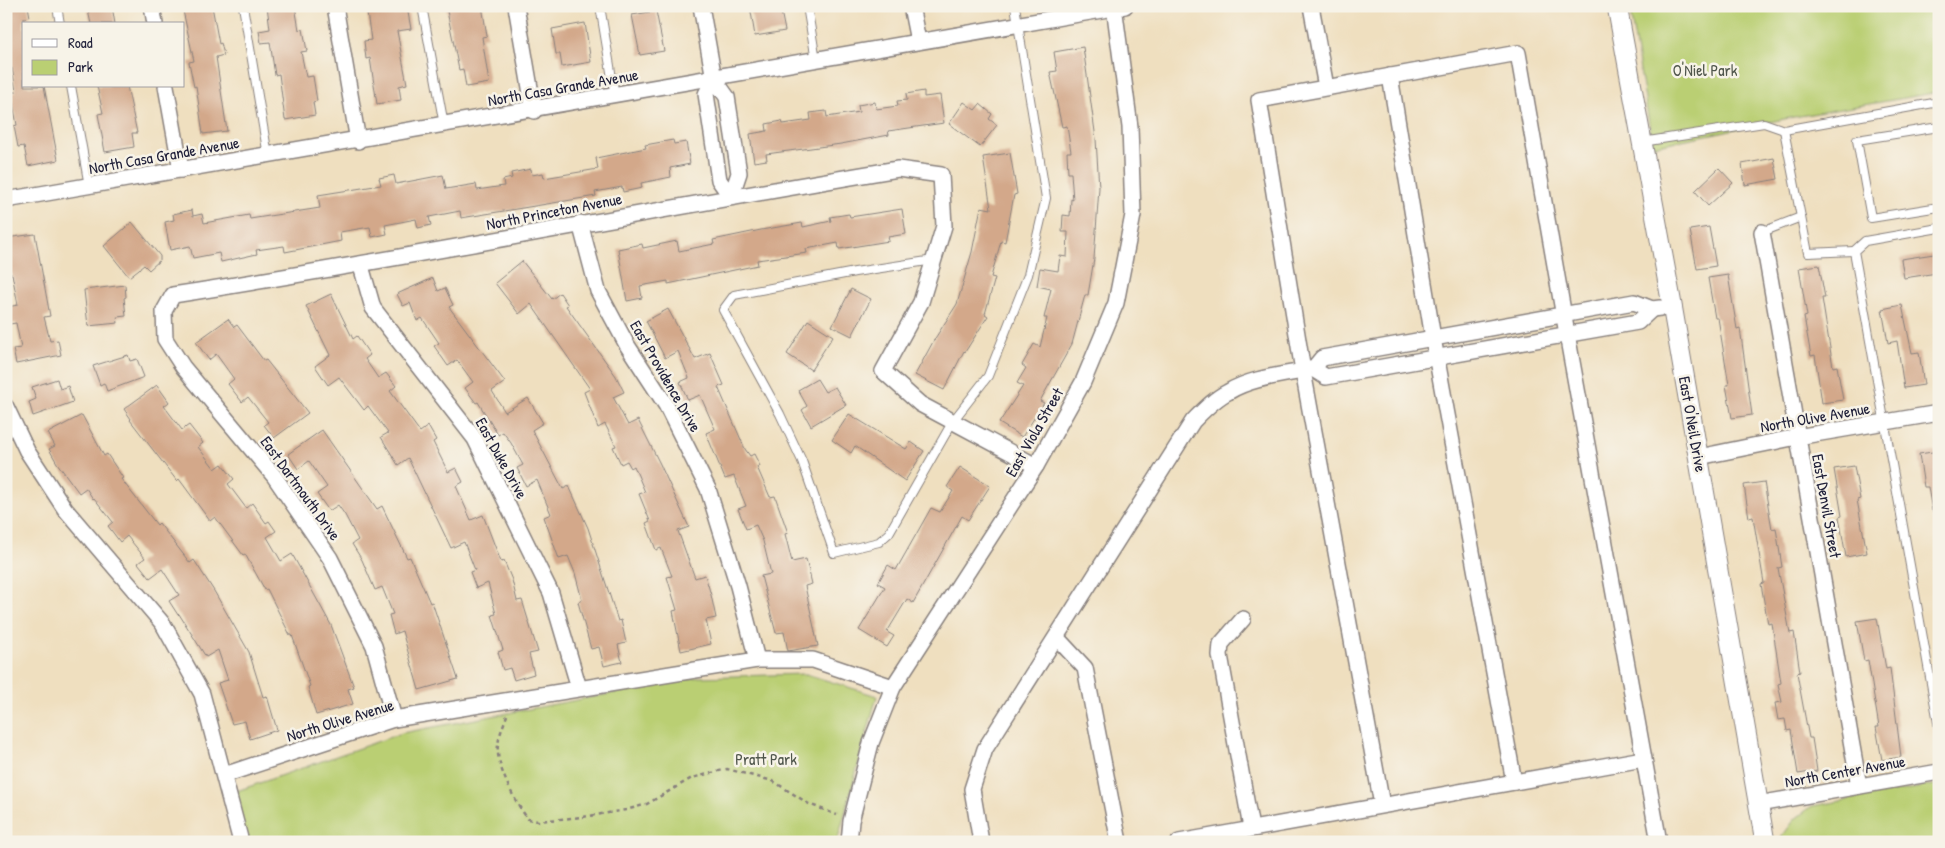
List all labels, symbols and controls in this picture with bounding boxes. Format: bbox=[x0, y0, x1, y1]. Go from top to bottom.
legend bbox=[22, 22, 185, 88]
text: Road bbox=[68, 32, 93, 53]
text: Park bbox=[68, 56, 93, 77]
park label: O'Niel Park bbox=[1673, 59, 1738, 81]
street label: North Casa Grande Avenue bbox=[486, 63, 641, 111]
street label: North Casa Grande Avenue bbox=[87, 131, 242, 179]
street label: North Princeton Avenue bbox=[484, 187, 624, 235]
street label: East Providence Drive bbox=[625, 316, 707, 436]
street label: East O'Neil Drive bbox=[1674, 374, 1712, 474]
street label: East Viola Street bbox=[1000, 383, 1069, 480]
street label: North Olive Avenue bbox=[1759, 396, 1872, 437]
street label: East Duke Drive bbox=[471, 414, 534, 503]
street label: East Dartmouth Drive bbox=[256, 431, 347, 545]
street label: East Denvil Street bbox=[1807, 452, 1847, 560]
street label: North Olive Avenue bbox=[284, 693, 397, 747]
park label: Pratt Park bbox=[735, 748, 797, 770]
street label: North Center Avenue bbox=[1783, 749, 1907, 792]

